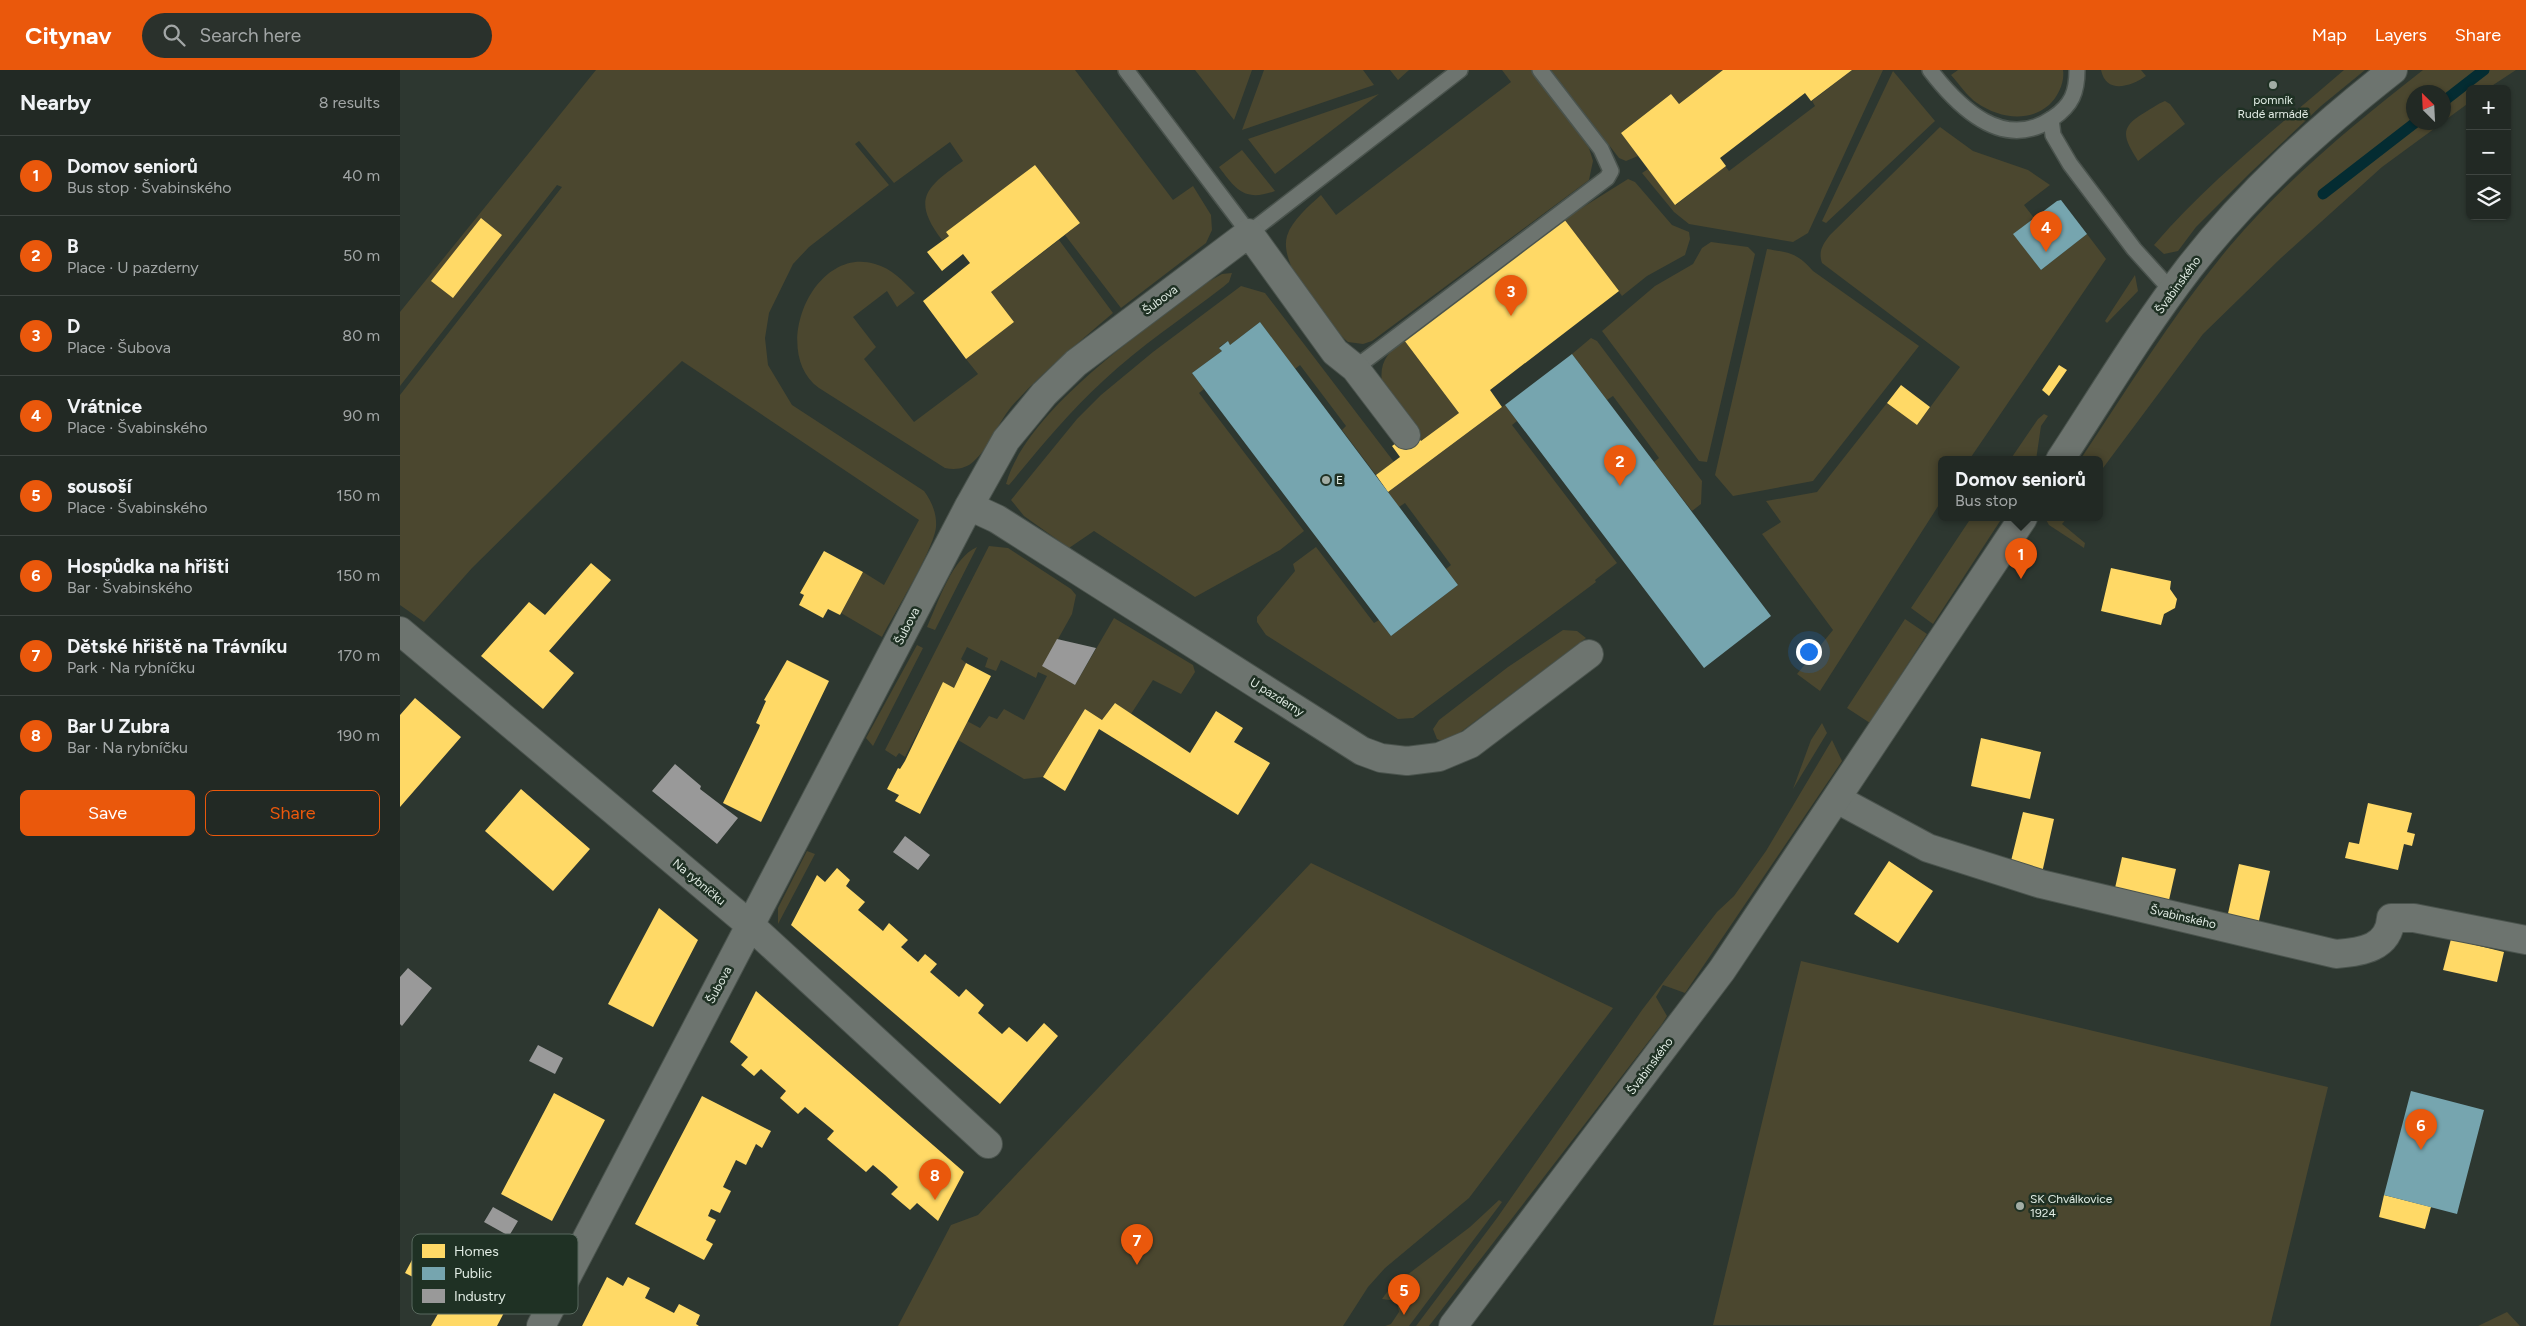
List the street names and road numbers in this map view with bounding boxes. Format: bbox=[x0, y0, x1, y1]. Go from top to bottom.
street label: Švabinského bbox=[2152, 254, 2204, 316]
street label: Šubova bbox=[1140, 282, 1180, 318]
street label: Šubova bbox=[892, 605, 922, 647]
street label: U pazderny bbox=[1247, 675, 1307, 719]
street label: Na rybníčku bbox=[670, 856, 728, 908]
street label: Švabinského bbox=[2148, 903, 2218, 931]
street label: Šubova bbox=[703, 964, 735, 1006]
street label: Švabinského bbox=[1624, 1035, 1676, 1097]

